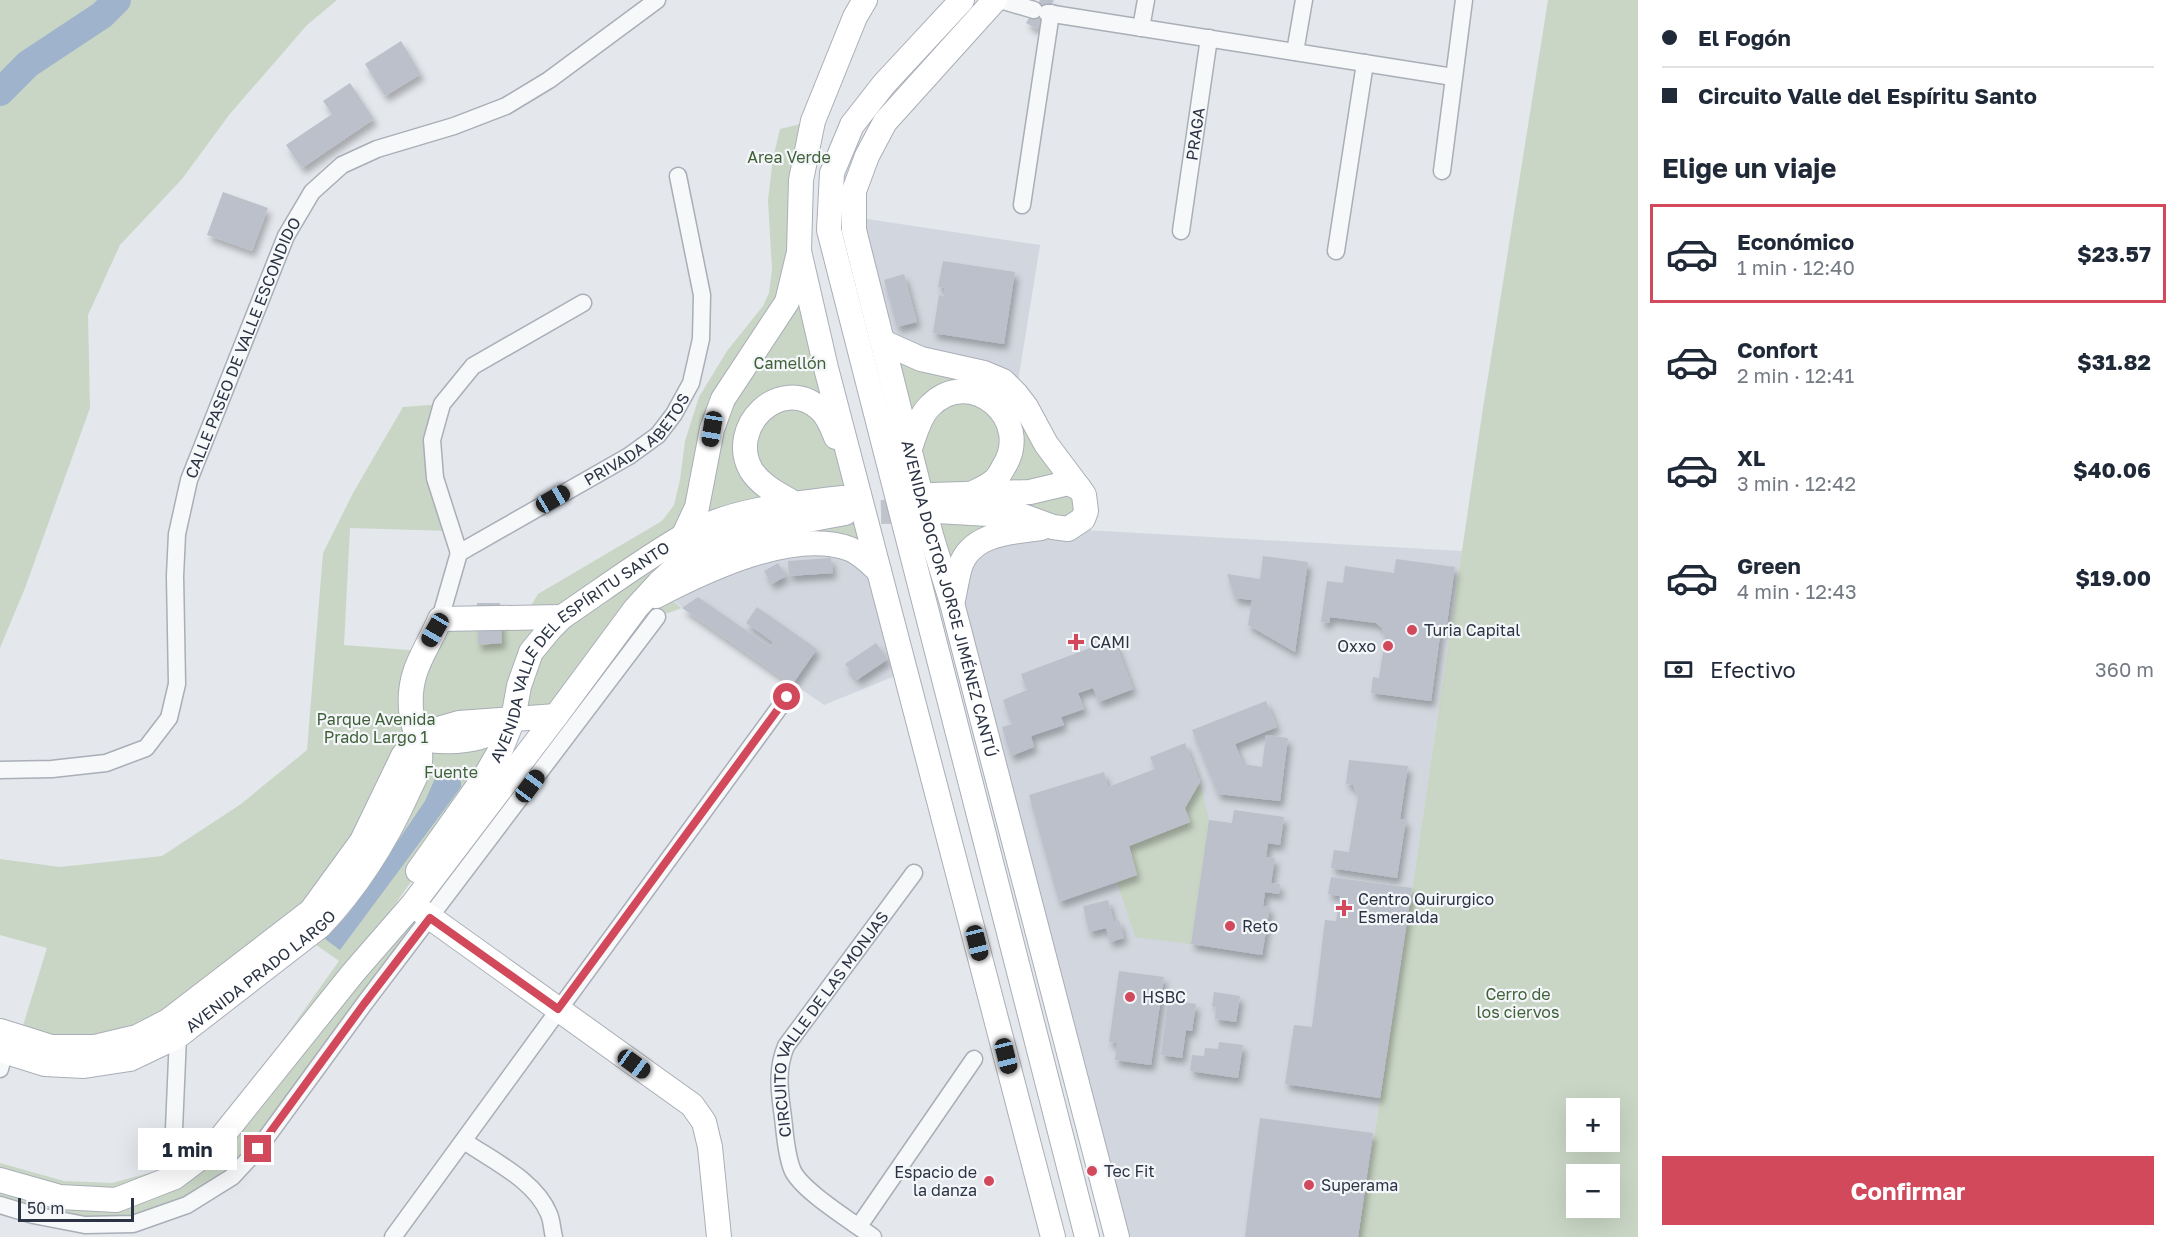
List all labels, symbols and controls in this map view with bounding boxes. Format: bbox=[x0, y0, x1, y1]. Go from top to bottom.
text: El Fogón bbox=[1698, 24, 1791, 51]
text: Circuito Valle del Espíritu Santo bbox=[1698, 82, 2037, 109]
street label: PRAGA bbox=[1181, 106, 1209, 162]
park label: Area Verde bbox=[747, 147, 831, 167]
text: Elige un viaje bbox=[1662, 152, 1836, 184]
street label: CALLE PASEO DE VALLE ESCONDIDO bbox=[181, 213, 305, 481]
icon: car bbox=[1665, 227, 1719, 281]
text: Económico bbox=[1737, 228, 1854, 255]
text: $23.57 bbox=[2077, 240, 2151, 267]
text: 1 min · 12:40 bbox=[1737, 255, 1855, 279]
icon: car bbox=[1665, 335, 1719, 389]
text: Confort bbox=[1737, 336, 1818, 363]
text: $31.82 bbox=[2077, 348, 2151, 375]
park label: Camellón bbox=[754, 353, 826, 373]
text: 2 min · 12:41 bbox=[1737, 363, 1854, 387]
street label: PRIVADA ABETOS bbox=[580, 389, 694, 490]
car bbox=[700, 410, 724, 448]
street label: AVENIDA DOCTOR JORGE JIMÉNEZ CANTÚ bbox=[897, 438, 1002, 759]
icon: car bbox=[1665, 443, 1719, 497]
text: XL bbox=[1737, 444, 1765, 471]
text: $40.06 bbox=[2073, 456, 2151, 483]
text: 3 min · 12:42 bbox=[1737, 471, 1856, 495]
car bbox=[533, 482, 573, 516]
street label: AVENIDA VALLE DEL ESPÍRITU SANTO bbox=[485, 537, 673, 766]
icon: car bbox=[1665, 551, 1719, 605]
text: Green bbox=[1737, 552, 1801, 579]
text: $19.00 bbox=[2075, 564, 2151, 591]
text: 4 min · 12:43 bbox=[1737, 579, 1857, 603]
car bbox=[418, 610, 452, 650]
place label: Turia Capital bbox=[1424, 620, 1520, 640]
marker: Turia Capital bbox=[1405, 623, 1419, 637]
place label: CAMI bbox=[1090, 632, 1130, 652]
marker: CAMI bbox=[1067, 633, 1085, 651]
place label: Oxxo bbox=[1337, 636, 1376, 656]
marker: Oxxo bbox=[1381, 639, 1395, 653]
icon: cash bbox=[1662, 653, 1695, 686]
text: Efectivo bbox=[1710, 656, 1796, 683]
text: 360 m bbox=[2095, 657, 2154, 681]
route start bbox=[773, 683, 800, 710]
park label: Parque Avenida Prado Largo 1 bbox=[317, 709, 435, 747]
park label: Fuente bbox=[424, 762, 478, 782]
car bbox=[512, 766, 548, 806]
place label: Centro Quirurgico Esmeralda bbox=[1358, 889, 1494, 927]
marker: Centro Quirurgico Esmeralda bbox=[1335, 899, 1353, 917]
street label: AVENIDA PRADO LARGO bbox=[181, 906, 340, 1037]
street label: CIRCUITO VALLE DE LAS MONJAS bbox=[769, 907, 893, 1139]
place label: Reto bbox=[1242, 916, 1278, 936]
marker: Reto bbox=[1223, 919, 1237, 933]
car bbox=[964, 923, 990, 963]
park label: Cerro de los ciervos bbox=[1477, 984, 1559, 1022]
place label: HSBC bbox=[1142, 987, 1186, 1007]
marker: HSBC bbox=[1123, 990, 1137, 1004]
car bbox=[993, 1036, 1019, 1076]
car bbox=[614, 1046, 654, 1082]
map controls bbox=[1566, 1098, 1620, 1218]
button: + bbox=[1566, 1098, 1620, 1152]
callout: 1 min bbox=[138, 1128, 237, 1170]
route end bbox=[244, 1135, 271, 1162]
text: 1 min bbox=[162, 1137, 213, 1161]
button: Confirmar bbox=[1662, 1156, 2154, 1225]
place label: Tec Fit bbox=[1104, 1161, 1155, 1181]
place label: Espacio de la danza bbox=[894, 1162, 977, 1200]
marker: Tec Fit bbox=[1085, 1164, 1099, 1178]
button: − bbox=[1566, 1164, 1620, 1218]
marker: Espacio de la danza bbox=[982, 1174, 996, 1188]
place label: Superama bbox=[1321, 1175, 1398, 1195]
marker: Superama bbox=[1302, 1178, 1316, 1192]
scale bar bbox=[18, 1195, 134, 1222]
text: 50 m bbox=[27, 1198, 64, 1218]

